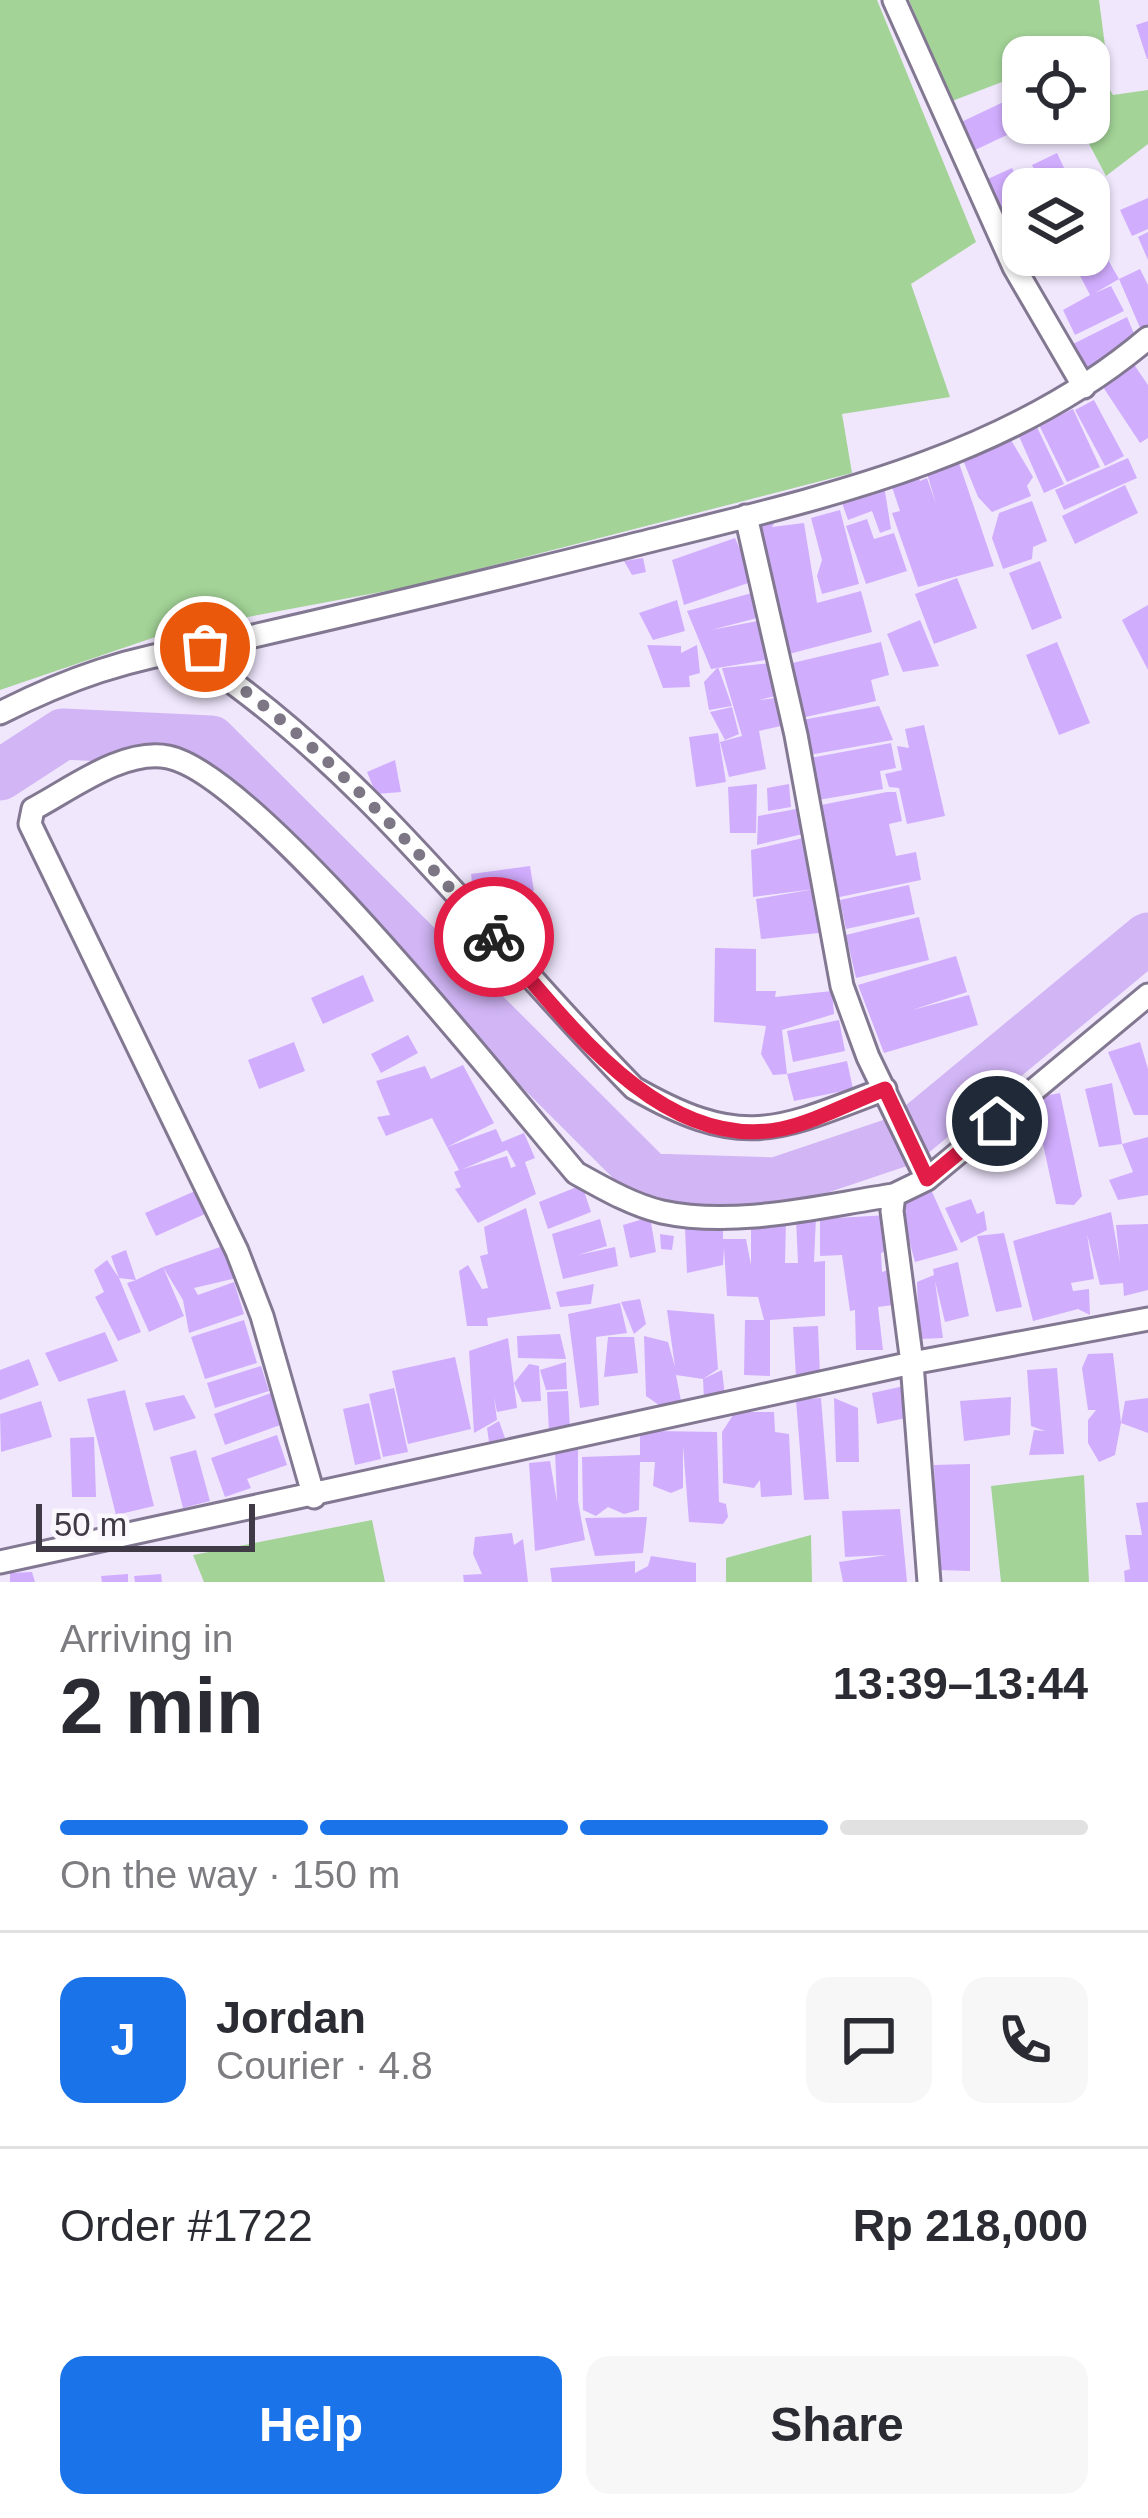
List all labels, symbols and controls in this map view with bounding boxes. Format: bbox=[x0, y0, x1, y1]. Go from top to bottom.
map controls bbox=[1002, 36, 1110, 276]
button: locate bbox=[1002, 36, 1110, 144]
button: layers bbox=[1002, 168, 1110, 276]
pin bbox=[154, 596, 256, 698]
icon: bag bbox=[172, 614, 238, 680]
courier bbox=[434, 877, 554, 997]
icon: bike bbox=[461, 904, 527, 970]
pin bbox=[946, 1070, 1048, 1172]
icon: home bbox=[964, 1088, 1030, 1154]
scale bar bbox=[36, 1498, 255, 1551]
text: 50 m bbox=[54, 1506, 127, 1543]
text: Arriving in bbox=[60, 1617, 233, 1660]
text: 13:39–13:44 bbox=[833, 1658, 1088, 1709]
text: 2 min bbox=[60, 1662, 264, 1750]
text: On the way · 150 m bbox=[60, 1853, 400, 1896]
button: chat bbox=[806, 1977, 932, 2103]
button: phone bbox=[962, 1977, 1088, 2103]
text: Jordan bbox=[216, 1992, 366, 2043]
text: J bbox=[110, 2014, 136, 2065]
text: Courier · 4.8 bbox=[216, 2044, 433, 2087]
text: Order #1722 bbox=[60, 2200, 313, 2251]
text: Rp 218,000 bbox=[853, 2200, 1088, 2251]
button: Help bbox=[60, 2356, 562, 2494]
button: Share bbox=[586, 2356, 1088, 2494]

